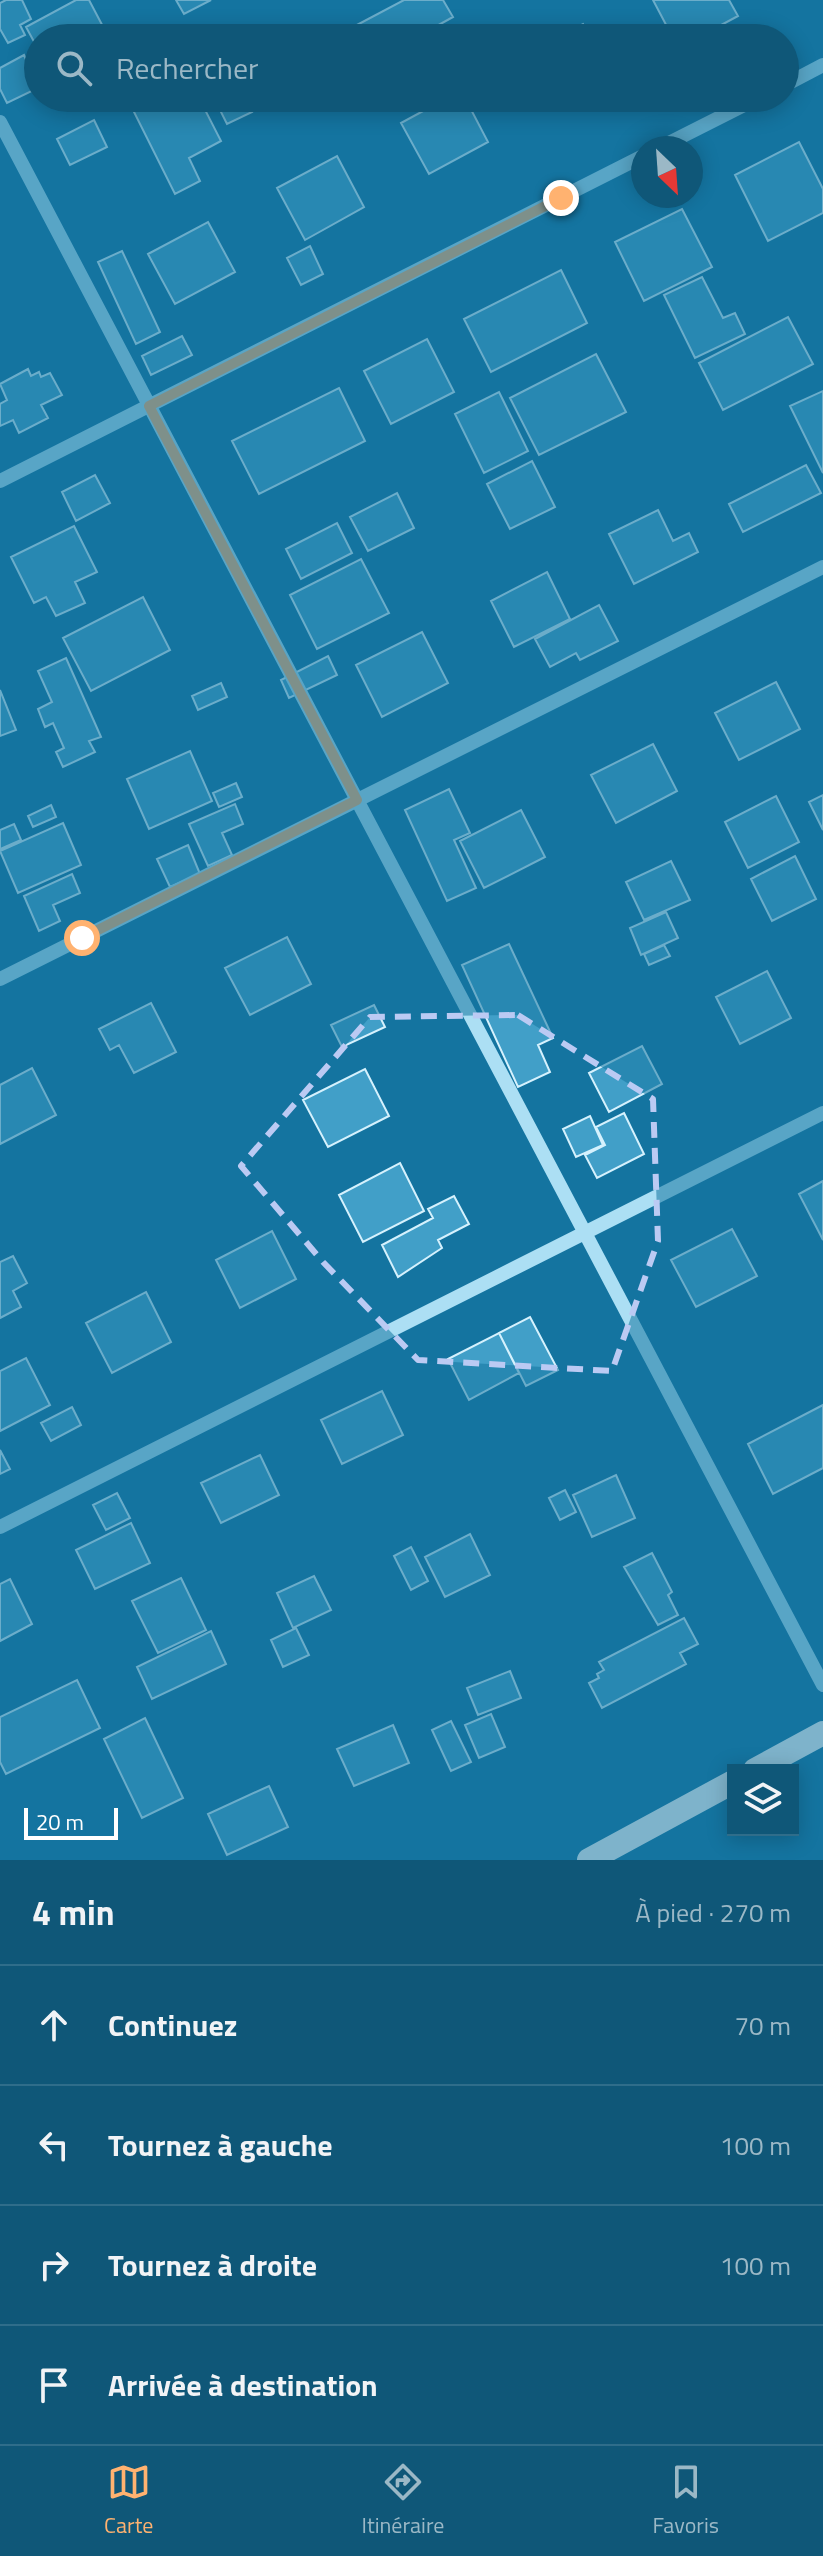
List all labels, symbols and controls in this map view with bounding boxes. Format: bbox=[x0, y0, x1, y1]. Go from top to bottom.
search box bbox=[24, 24, 799, 112]
text: Rechercher bbox=[116, 45, 259, 91]
icon: search bbox=[52, 46, 96, 90]
north arrow bbox=[631, 136, 703, 208]
route end bbox=[543, 180, 579, 216]
route start bbox=[64, 920, 100, 956]
map controls bbox=[727, 1764, 799, 1836]
button: layers bbox=[727, 1764, 799, 1836]
scale bar bbox=[24, 1804, 118, 1840]
text: 20 m bbox=[36, 1805, 84, 1839]
text: 4 min bbox=[32, 1886, 115, 1938]
text: À pied · 270 m bbox=[635, 1893, 791, 1932]
text: Continuez bbox=[108, 2002, 237, 2048]
icon: ahead bbox=[32, 2003, 76, 2047]
text: 70 m bbox=[734, 2006, 791, 2045]
text: Tournez à gauche bbox=[108, 2122, 333, 2168]
icon: left bbox=[32, 2123, 76, 2167]
text: 100 m bbox=[720, 2126, 791, 2165]
text: Tournez à droite bbox=[108, 2242, 317, 2288]
icon: right bbox=[32, 2243, 76, 2287]
text: 100 m bbox=[720, 2246, 791, 2285]
text: Arrivée à destination bbox=[108, 2362, 378, 2408]
icon: arrive bbox=[32, 2363, 76, 2407]
tab: Carte bbox=[104, 2460, 153, 2542]
tab: Itinéraire bbox=[362, 2460, 444, 2542]
tab: Favoris bbox=[653, 2460, 719, 2542]

